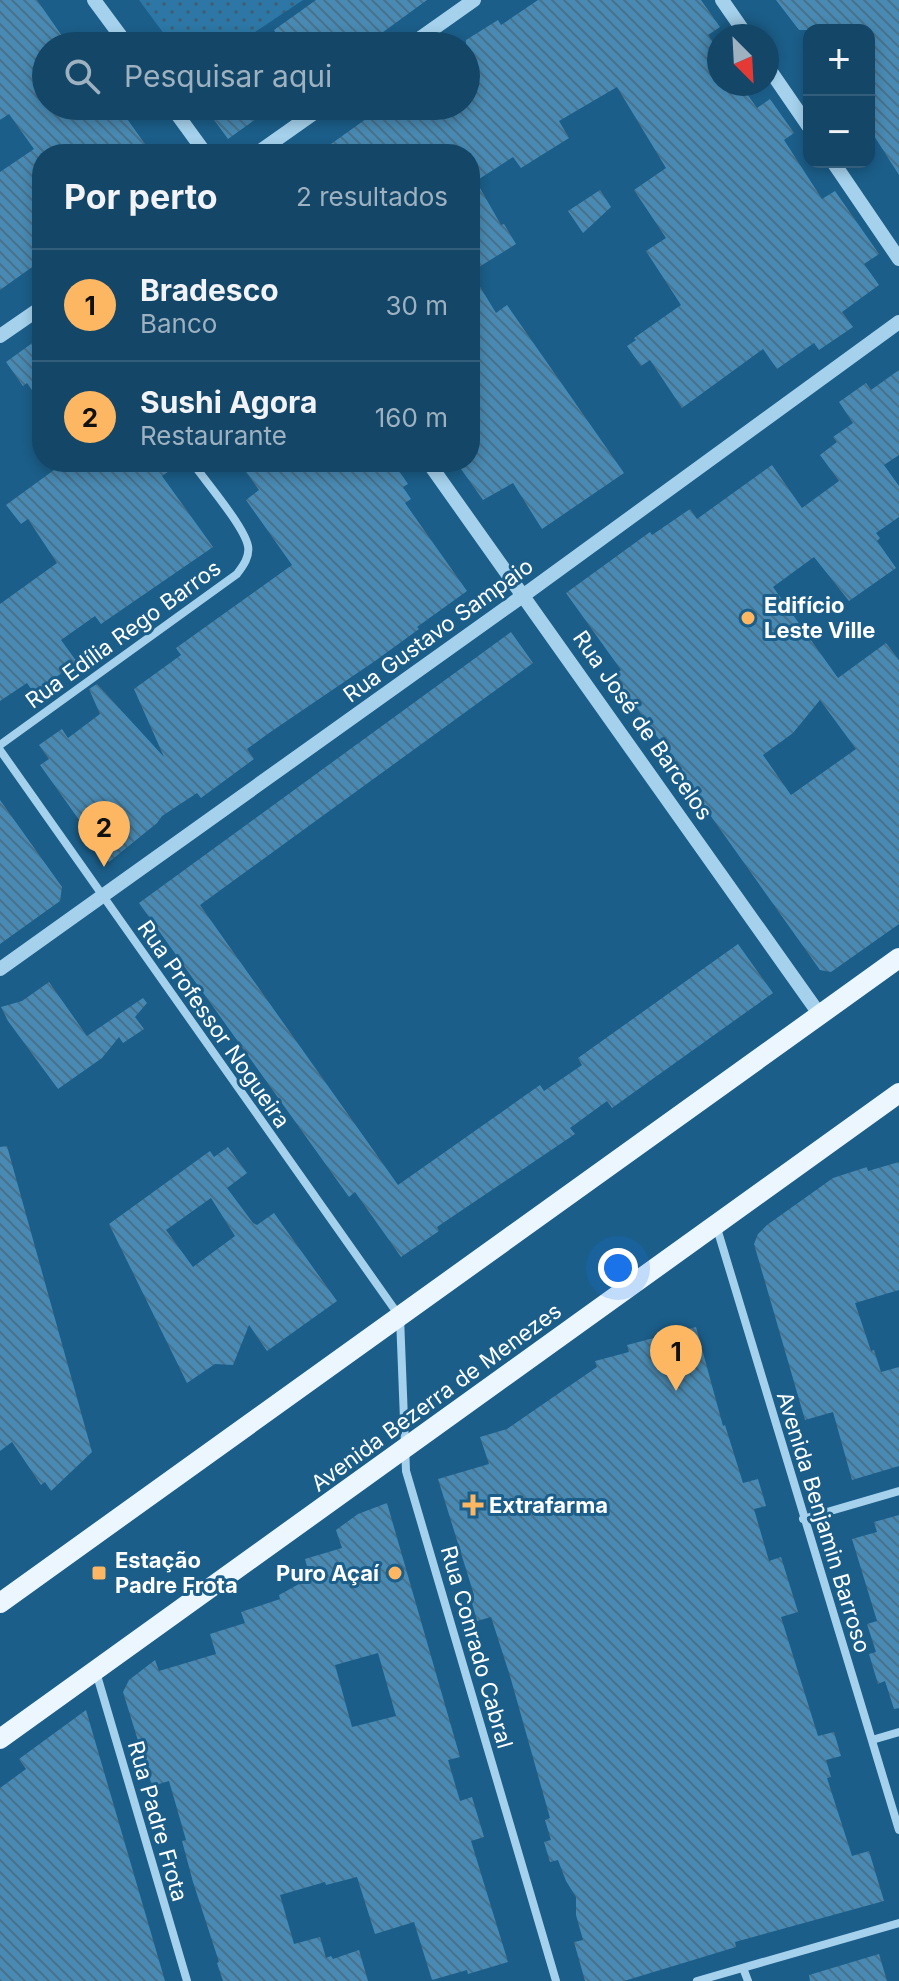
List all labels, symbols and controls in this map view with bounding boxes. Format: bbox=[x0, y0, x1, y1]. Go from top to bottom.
north arrow bbox=[707, 24, 779, 96]
map controls bbox=[803, 24, 875, 168]
button: + bbox=[803, 24, 875, 96]
search box bbox=[32, 32, 480, 120]
icon: search bbox=[60, 54, 104, 98]
text: Pesquisar aqui bbox=[124, 58, 332, 94]
button: − bbox=[803, 96, 875, 168]
text: Por perto bbox=[64, 176, 218, 217]
text: 2 resultados bbox=[296, 181, 448, 212]
text: Bradesco bbox=[140, 272, 279, 308]
text: 1 bbox=[84, 290, 96, 321]
text: 30 m bbox=[385, 290, 448, 321]
text: Banco bbox=[140, 308, 217, 339]
text: Sushi Agora bbox=[140, 384, 317, 420]
text: 2 bbox=[82, 402, 98, 433]
text: 160 m bbox=[375, 402, 448, 433]
text: Restaurante bbox=[140, 420, 287, 451]
street label: Rua Gustavo Sampaio bbox=[338, 553, 538, 707]
street label: Rua Edília Rego Barros bbox=[20, 555, 226, 713]
place label: Edifício Leste Ville bbox=[764, 592, 875, 643]
marker: Edifício Leste Ville bbox=[739, 609, 757, 627]
street label: Rua José de Barcelos bbox=[568, 625, 718, 825]
pin: 2 bbox=[78, 801, 130, 867]
street label: Rua Professor Nogueira bbox=[132, 915, 296, 1133]
your location bbox=[598, 1248, 638, 1288]
street label: Avenida Bezerra de Menezes bbox=[306, 1298, 566, 1496]
pin: 1 bbox=[650, 1325, 702, 1391]
street label: Avenida Benjamin Barroso bbox=[772, 1388, 876, 1656]
place label: Extrafarma bbox=[489, 1492, 608, 1518]
marker: Extrafarma bbox=[464, 1496, 482, 1514]
street label: Rua Conrado Cabral bbox=[436, 1543, 518, 1751]
place label: Estação Padre Frota bbox=[115, 1547, 238, 1598]
place label: Puro Açaí bbox=[276, 1560, 380, 1586]
marker: Estação Padre Frota bbox=[90, 1564, 108, 1582]
marker: Puro Açaí bbox=[386, 1564, 404, 1582]
street label: Rua Padre Frota bbox=[123, 1738, 193, 1904]

